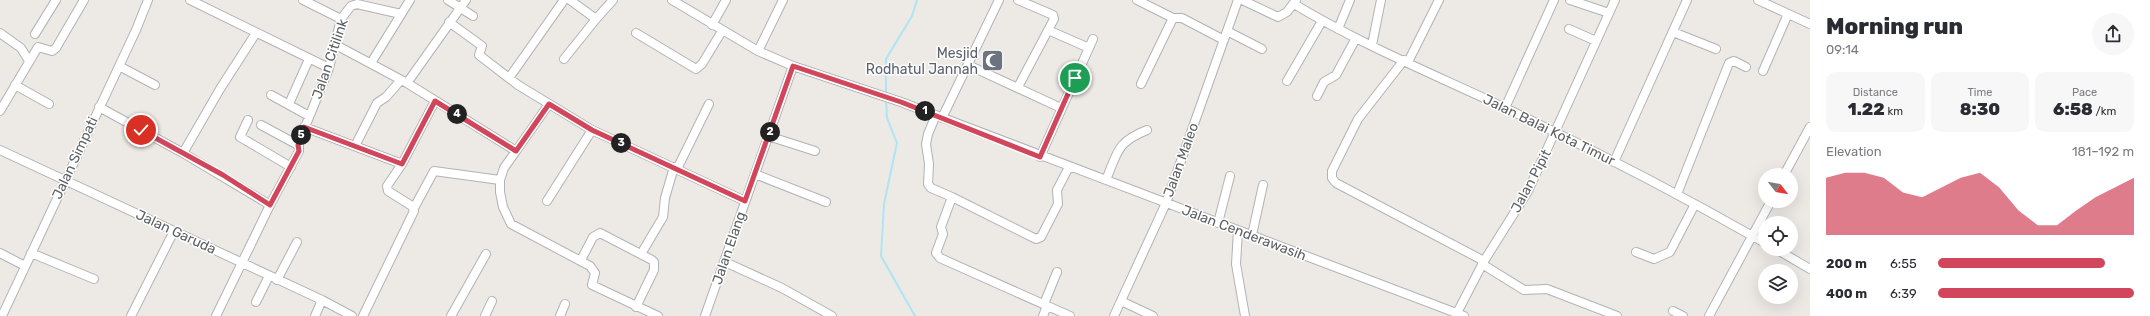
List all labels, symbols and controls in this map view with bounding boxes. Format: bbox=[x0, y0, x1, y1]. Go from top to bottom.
text: Morning run bbox=[1826, 13, 1963, 40]
button: share bbox=[2092, 13, 2134, 55]
street label: Jalan Citilink bbox=[308, 16, 352, 101]
text: 09:14 bbox=[1826, 42, 1859, 57]
place label: Mesjid Rodhatul Jannah bbox=[866, 45, 978, 78]
mosque icon: Mesjid Rodhatul Jannah bbox=[980, 48, 1006, 74]
pin bbox=[1058, 61, 1092, 95]
icon: arrive bbox=[1064, 67, 1086, 89]
text: Distance bbox=[1853, 86, 1898, 99]
text: Time bbox=[1968, 86, 1992, 99]
text: Pace bbox=[2072, 86, 2097, 99]
street label: Jalan Balai Kota Timur bbox=[1480, 91, 1618, 170]
text: 1.22 bbox=[1848, 99, 1885, 119]
text: 8:30 bbox=[1960, 99, 2000, 119]
text: 6:58 bbox=[2053, 99, 2093, 119]
pin: 1 bbox=[915, 101, 935, 121]
pin: 4 bbox=[447, 104, 467, 124]
text: 1 bbox=[922, 104, 928, 117]
text: km bbox=[1885, 105, 1903, 118]
text: /km bbox=[2093, 105, 2116, 118]
text: 4 bbox=[453, 107, 461, 120]
pin bbox=[124, 113, 158, 147]
street label: Jalan Simpati bbox=[48, 114, 102, 202]
icon: check bbox=[130, 119, 152, 141]
street label: Jalan Maleo bbox=[1160, 121, 1202, 199]
pin: 2 bbox=[760, 122, 780, 142]
pin: 5 bbox=[291, 125, 311, 145]
text: 2 bbox=[766, 125, 774, 138]
text: 5 bbox=[297, 128, 305, 141]
pin: 3 bbox=[611, 133, 631, 153]
text: 3 bbox=[617, 136, 625, 149]
text: Elevation bbox=[1826, 144, 1882, 159]
text: 181–192 m bbox=[2072, 144, 2134, 159]
street label: Jalan Pipit bbox=[1507, 146, 1555, 216]
north arrow bbox=[1758, 168, 1798, 208]
map controls bbox=[1758, 168, 1798, 304]
street label: Jalan Cenderawasih bbox=[1179, 201, 1309, 265]
street label: Jalan Garuda bbox=[133, 206, 219, 258]
street label: Jalan Elang bbox=[709, 209, 749, 287]
button: locate bbox=[1758, 216, 1798, 256]
text: 200 m bbox=[1826, 256, 1867, 271]
text: 6:55 bbox=[1890, 256, 1917, 271]
button: layers bbox=[1758, 264, 1798, 304]
text: 400 m bbox=[1826, 286, 1867, 301]
text: 6:39 bbox=[1890, 286, 1917, 301]

